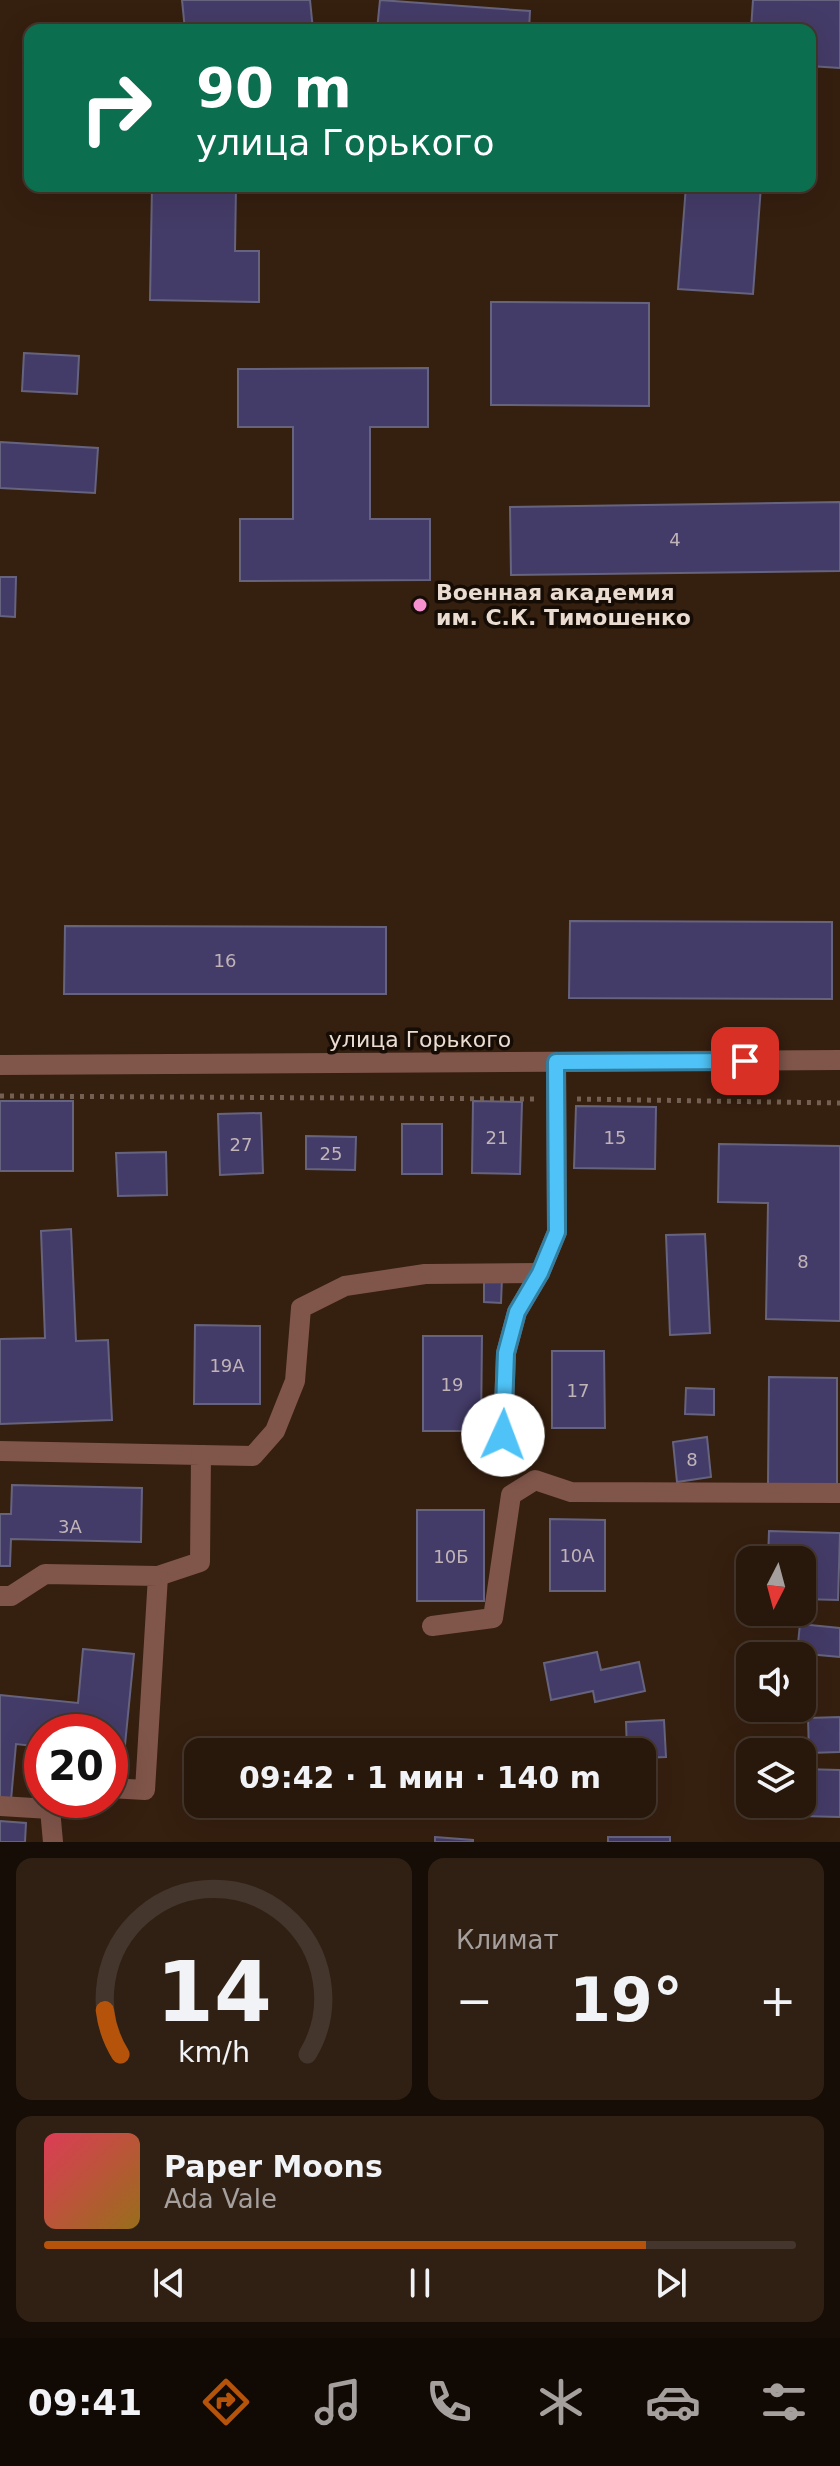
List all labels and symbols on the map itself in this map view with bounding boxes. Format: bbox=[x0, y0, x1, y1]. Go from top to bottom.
house number: 4 bbox=[669, 529, 681, 550]
place label: Военная академия им. С.К. Тимошенко bbox=[436, 580, 691, 630]
marker: Военная академия им. С.К. Тимошенко bbox=[411, 596, 429, 614]
house number: 16 bbox=[214, 950, 236, 971]
street label: улица Горького bbox=[329, 1027, 511, 1052]
pin bbox=[711, 1027, 779, 1095]
house number: 21 bbox=[486, 1127, 508, 1148]
house number: 15 bbox=[604, 1127, 626, 1148]
house number: 27 bbox=[230, 1134, 252, 1155]
house number: 25 bbox=[320, 1143, 342, 1164]
house number: 8 bbox=[797, 1251, 809, 1272]
house number: 19А bbox=[209, 1355, 245, 1376]
house number: 19 bbox=[441, 1374, 463, 1395]
house number: 17 bbox=[567, 1380, 589, 1401]
position arrow bbox=[461, 1393, 545, 1477]
house number: 8 bbox=[686, 1449, 698, 1470]
house number: 3А bbox=[58, 1516, 83, 1537]
house number: 10А bbox=[559, 1545, 595, 1566]
house number: 10Б bbox=[433, 1546, 469, 1567]
north arrow bbox=[736, 1546, 816, 1626]
speed limit sign: 20 bbox=[24, 1714, 128, 1818]

